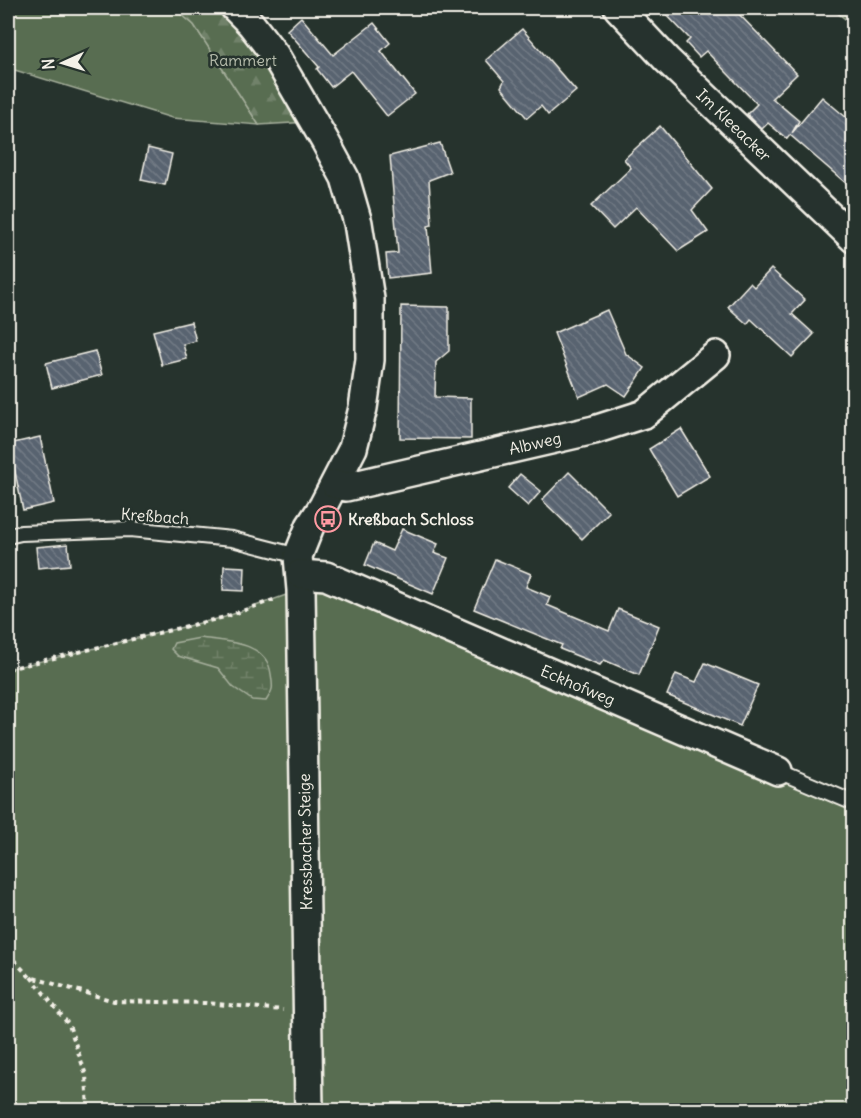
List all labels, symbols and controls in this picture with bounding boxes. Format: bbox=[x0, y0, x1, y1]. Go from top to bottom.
north arrow bbox=[33, 33, 93, 93]
park label: Rammert bbox=[209, 50, 278, 70]
text: N bbox=[38, 58, 58, 70]
street label: Im Kleeacker bbox=[693, 85, 776, 166]
street label: Albweg bbox=[507, 427, 563, 459]
street label: Kreßbach bbox=[120, 504, 190, 528]
bus stop icon: Kreßbach Schloss bbox=[313, 504, 343, 534]
place label: Kreßbach Schloss bbox=[348, 509, 474, 529]
street label: Eckhofweg bbox=[538, 660, 618, 710]
street label: Kressbacher Steige bbox=[294, 773, 316, 911]

